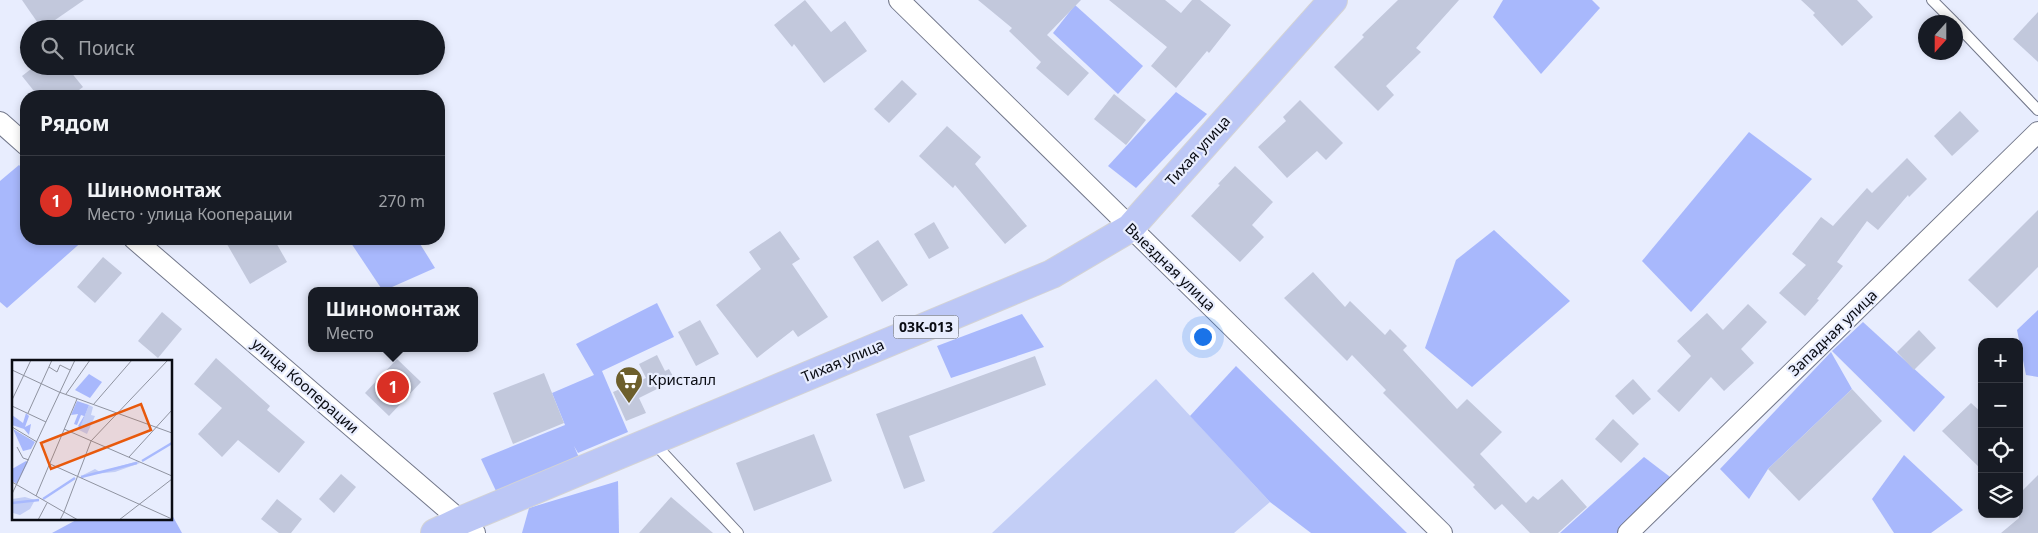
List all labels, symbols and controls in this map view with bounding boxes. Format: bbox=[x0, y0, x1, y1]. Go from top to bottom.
north arrow bbox=[1918, 15, 1963, 60]
search box bbox=[20, 20, 445, 75]
icon: search bbox=[38, 34, 66, 62]
text: Поиск bbox=[78, 35, 134, 61]
text: Рядом bbox=[40, 109, 110, 137]
street label: Тихая улица bbox=[1160, 111, 1234, 190]
text: Шиномонтаж bbox=[87, 177, 222, 203]
text: 1 bbox=[51, 190, 61, 212]
text: 270 m bbox=[378, 190, 425, 212]
text: Место · улица Кооперации bbox=[87, 203, 293, 225]
street label: Выездная улица bbox=[1121, 218, 1220, 315]
street label: Западная улица bbox=[1784, 285, 1881, 380]
popup bbox=[308, 287, 478, 352]
text: Шиномонтаж bbox=[326, 296, 460, 322]
road number: 03К-013 bbox=[894, 316, 958, 338]
text: Место bbox=[326, 322, 374, 344]
your location bbox=[1190, 324, 1216, 350]
street label: улица Кооперации bbox=[248, 333, 364, 437]
street label: Тихая улица bbox=[798, 334, 887, 386]
map controls bbox=[1978, 338, 2023, 518]
button: + bbox=[1978, 338, 2023, 383]
inset map bbox=[12, 360, 172, 520]
supermarket icon: Кристалл bbox=[614, 365, 644, 404]
pin: 1 bbox=[377, 368, 409, 406]
place label: Кристалл bbox=[648, 369, 716, 389]
button: − bbox=[1978, 383, 2023, 428]
button: locate bbox=[1978, 428, 2023, 473]
button: layers bbox=[1978, 473, 2023, 518]

